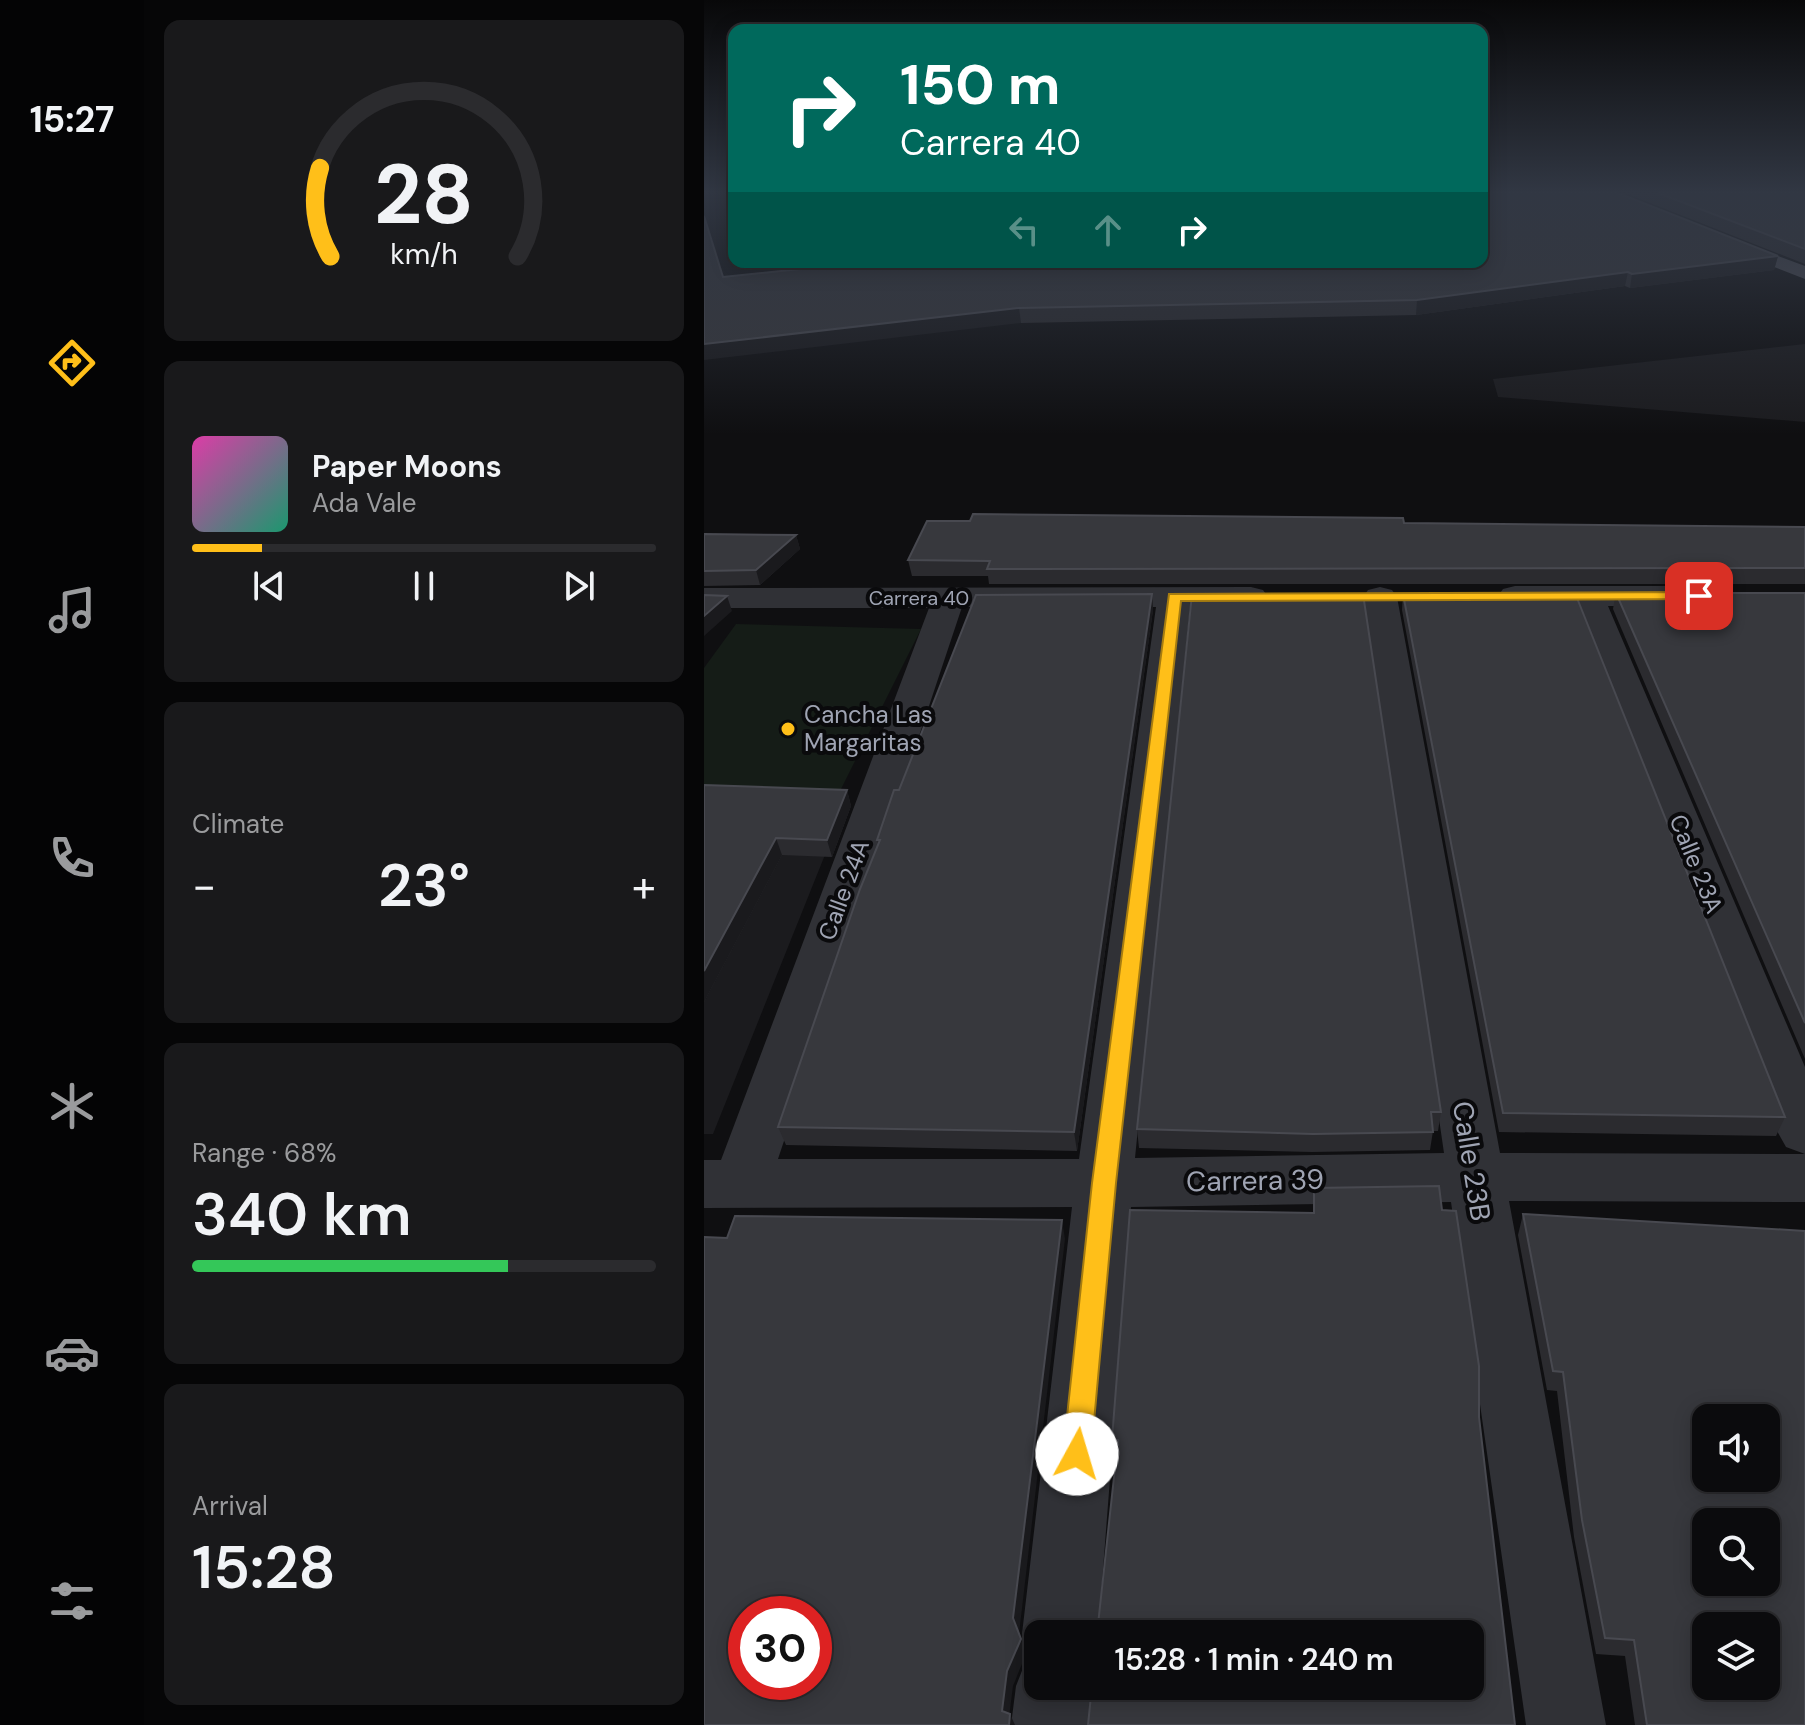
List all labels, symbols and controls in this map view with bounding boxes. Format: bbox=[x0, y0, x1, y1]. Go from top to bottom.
text: 150 m bbox=[900, 48, 1061, 121]
icon: right bbox=[768, 56, 872, 160]
text: 15:27 bbox=[30, 96, 114, 143]
text: Carrera 40 bbox=[900, 119, 1081, 166]
text: 28 bbox=[374, 139, 474, 248]
icon: left bbox=[1002, 208, 1046, 252]
icon: ahead bbox=[1086, 208, 1130, 252]
icon: right bbox=[1170, 208, 1214, 252]
text: km/h bbox=[390, 236, 458, 273]
icon: directions bbox=[44, 335, 100, 391]
text: Paper Moons bbox=[312, 447, 502, 486]
text: Ada Vale bbox=[312, 486, 417, 520]
pin bbox=[1665, 562, 1733, 630]
icon: previous bbox=[247, 564, 291, 608]
icon: pause bbox=[402, 564, 446, 608]
icon: next bbox=[557, 564, 601, 608]
icon: arrive bbox=[1677, 574, 1721, 618]
icon: music bbox=[44, 582, 100, 638]
street label: Carrera 40 bbox=[869, 585, 969, 611]
place label: Cancha Las Margaritas bbox=[804, 699, 933, 758]
marker: Cancha Las Margaritas bbox=[779, 720, 797, 738]
text: Climate bbox=[192, 807, 284, 841]
street label: Calle 23A bbox=[1663, 810, 1730, 918]
icon: phone bbox=[44, 830, 100, 886]
street label: Calle 24A bbox=[811, 835, 876, 944]
text: 23° bbox=[378, 846, 470, 925]
text: − bbox=[192, 857, 216, 915]
text: + bbox=[632, 857, 656, 915]
icon: climate bbox=[44, 1078, 100, 1134]
street label: Calle 23B bbox=[1444, 1099, 1499, 1224]
text: Range · 68% bbox=[192, 1136, 336, 1170]
street label: Carrera 39 bbox=[1186, 1161, 1324, 1200]
text: 340 km bbox=[192, 1175, 412, 1254]
icon: car bbox=[44, 1325, 100, 1381]
map controls bbox=[1692, 1404, 1780, 1700]
button: sound bbox=[1692, 1404, 1780, 1492]
position arrow bbox=[1035, 1412, 1119, 1496]
text: Arrival bbox=[192, 1489, 268, 1523]
button: search bbox=[1692, 1508, 1780, 1596]
text: 15:28 bbox=[192, 1528, 336, 1607]
icon: filters bbox=[44, 1573, 100, 1629]
speed limit sign: 30 bbox=[728, 1596, 832, 1700]
button: layers bbox=[1692, 1612, 1780, 1700]
text: 15:28 · 1 min · 240 m bbox=[1114, 1640, 1394, 1679]

